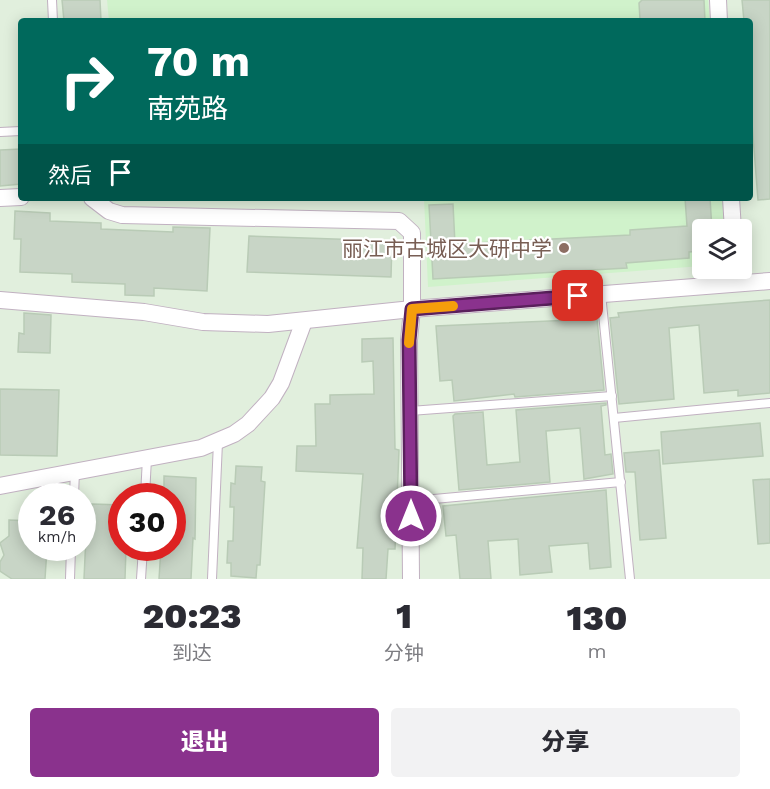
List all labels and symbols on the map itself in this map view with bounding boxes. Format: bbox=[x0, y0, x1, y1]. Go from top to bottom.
place label: 丽江市古城区大研中学 bbox=[342, 236, 552, 261]
marker: 丽江市古城区大研中学 bbox=[557, 241, 571, 255]
pin bbox=[552, 270, 603, 321]
speed limit sign: 30 bbox=[108, 483, 186, 561]
position arrow bbox=[379, 484, 443, 548]

